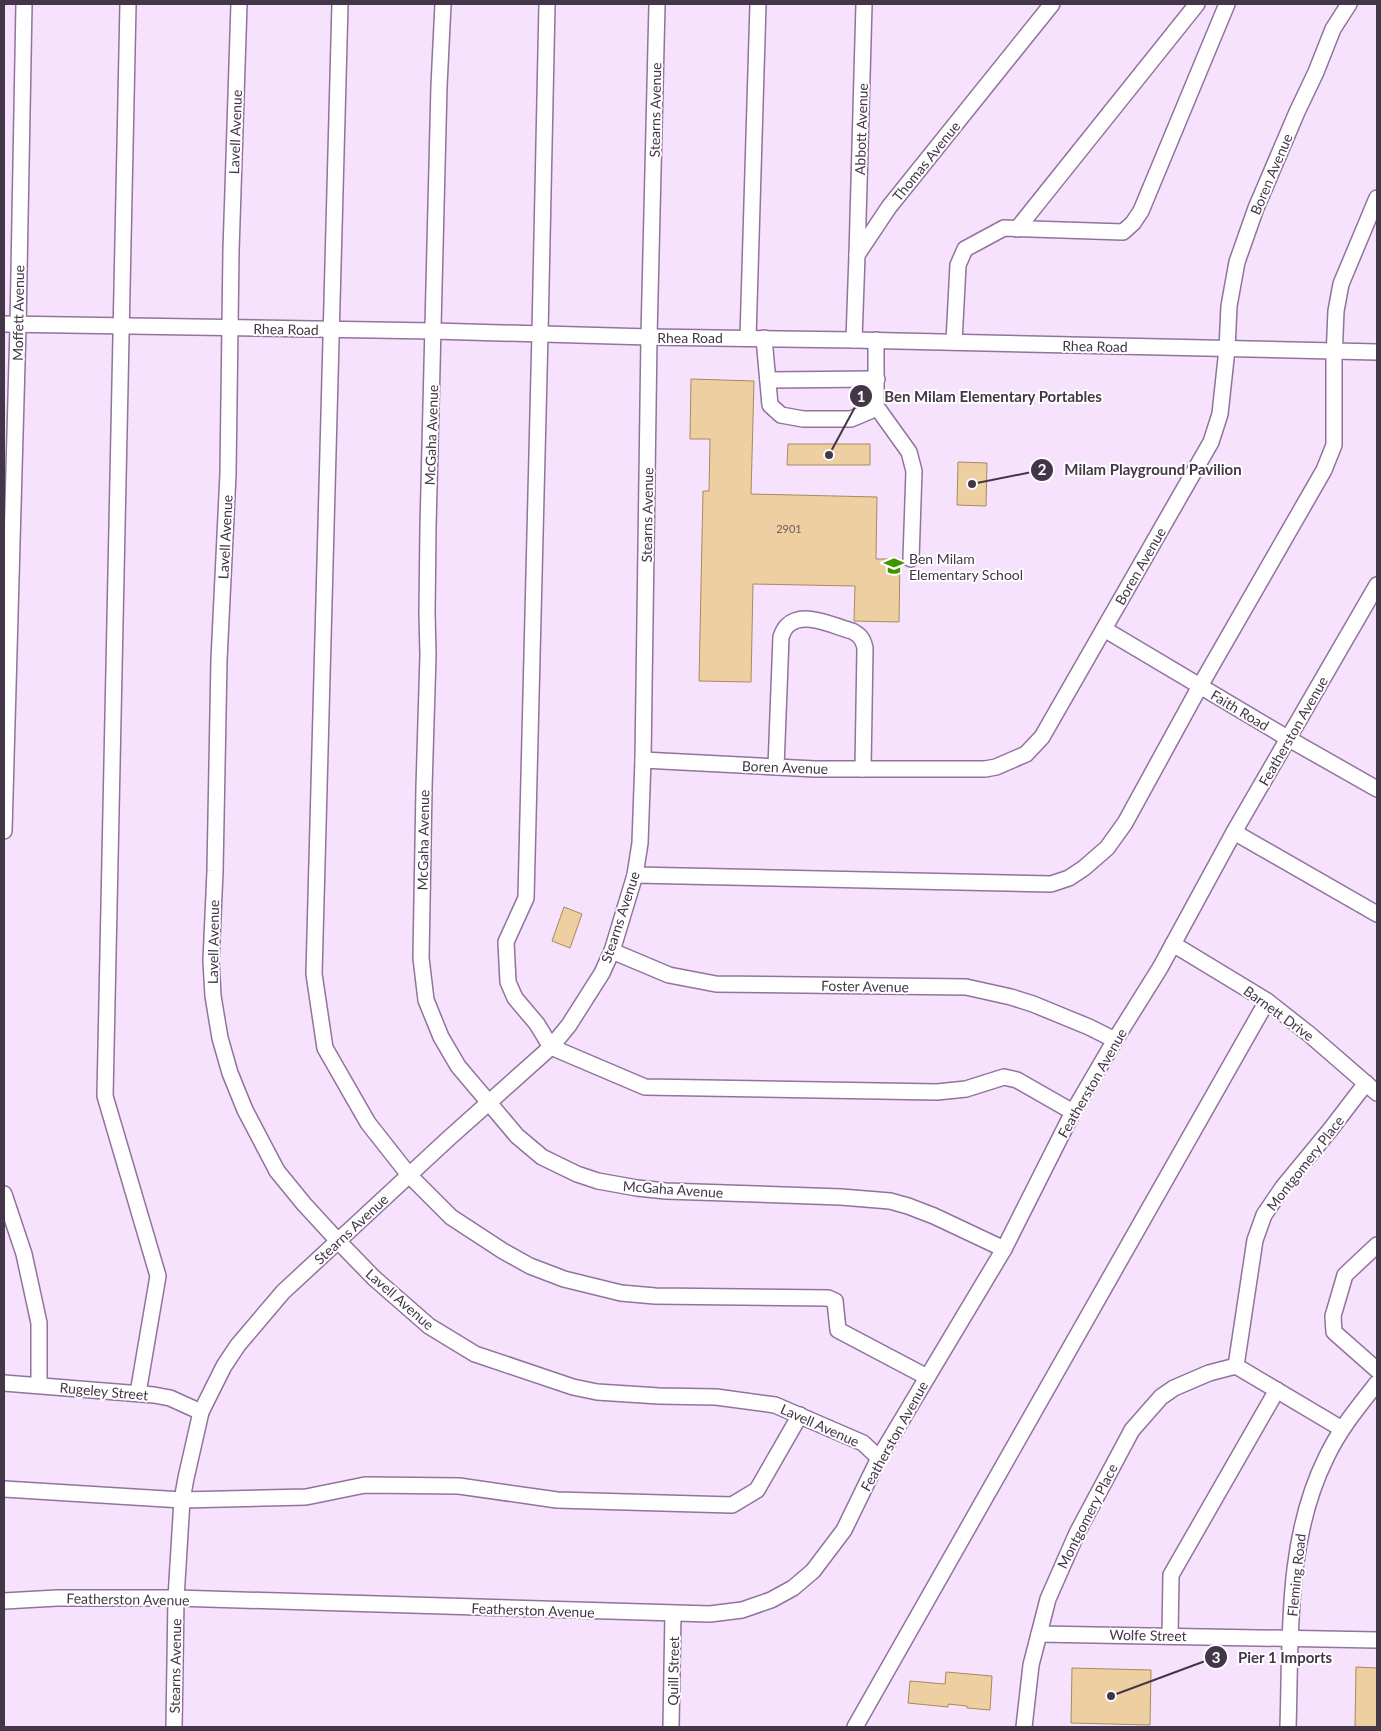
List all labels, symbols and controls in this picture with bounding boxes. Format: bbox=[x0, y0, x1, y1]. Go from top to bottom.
street label: Stearns Avenue bbox=[646, 62, 664, 158]
street label: Abbott Avenue bbox=[851, 83, 871, 175]
street label: Lavell Avenue bbox=[225, 89, 245, 175]
street label: Thomas Avenue bbox=[889, 118, 963, 204]
street label: Boren Avenue bbox=[1246, 131, 1296, 217]
street label: Moffett Avenue bbox=[9, 265, 27, 361]
street label: Rhea Road bbox=[253, 320, 319, 338]
street label: Rhea Road bbox=[657, 329, 723, 346]
street label: Rhea Road bbox=[1062, 337, 1128, 355]
callout: Ben Milam Elementary Portables bbox=[849, 381, 1112, 411]
street label: McGaha Avenue bbox=[421, 384, 441, 486]
text: 1 bbox=[857, 387, 865, 405]
text: Ben Milam Elementary Portables bbox=[884, 387, 1102, 405]
callout: Milam Playground Pavilion bbox=[1030, 455, 1252, 485]
text: 2 bbox=[1038, 460, 1047, 478]
text: Milam Playground Pavilion bbox=[1064, 460, 1242, 478]
street label: Stearns Avenue bbox=[638, 467, 656, 563]
street label: Lavell Avenue bbox=[214, 494, 236, 580]
house number: 2901 bbox=[776, 522, 802, 535]
street label: Boren Avenue bbox=[1111, 524, 1169, 608]
place label: Ben Milam Elementary School bbox=[909, 550, 1023, 583]
school or university icon: Ben Milam Elementary School bbox=[883, 555, 905, 577]
street label: Featherston Avenue bbox=[1255, 673, 1331, 789]
street label: Faith Road bbox=[1208, 686, 1272, 734]
street label: Boren Avenue bbox=[742, 757, 828, 777]
street label: McGaha Avenue bbox=[414, 790, 432, 890]
street label: Stearns Avenue bbox=[597, 869, 643, 965]
street label: Lavell Avenue bbox=[204, 900, 222, 984]
street label: Foster Avenue bbox=[821, 977, 909, 995]
street label: Barnett Drive bbox=[1241, 982, 1317, 1044]
street label: Featherston Avenue bbox=[1054, 1025, 1130, 1141]
street label: Montgomery Place bbox=[1263, 1112, 1347, 1214]
street label: McGaha Avenue bbox=[622, 1177, 724, 1201]
street label: Stearns Avenue bbox=[310, 1190, 392, 1268]
street label: Lavell Avenue bbox=[363, 1265, 437, 1333]
street label: Featherston Avenue bbox=[857, 1378, 931, 1494]
street label: Rugeley Street bbox=[59, 1379, 149, 1403]
street label: Lavell Avenue bbox=[778, 1400, 862, 1450]
street label: Montgomery Place bbox=[1053, 1461, 1121, 1571]
street label: Fleming Road bbox=[1283, 1533, 1309, 1617]
street label: Featherston Avenue bbox=[66, 1589, 190, 1609]
street label: Featherston Avenue bbox=[471, 1599, 595, 1621]
street label: Stearns Avenue bbox=[166, 1618, 184, 1714]
street label: Wolfe Street bbox=[1109, 1626, 1187, 1644]
street label: Quill Street bbox=[664, 1636, 682, 1706]
callout: Pier 1 Imports bbox=[1203, 1642, 1343, 1672]
text: 3 bbox=[1212, 1648, 1220, 1666]
text: Pier 1 Imports bbox=[1238, 1648, 1332, 1666]

